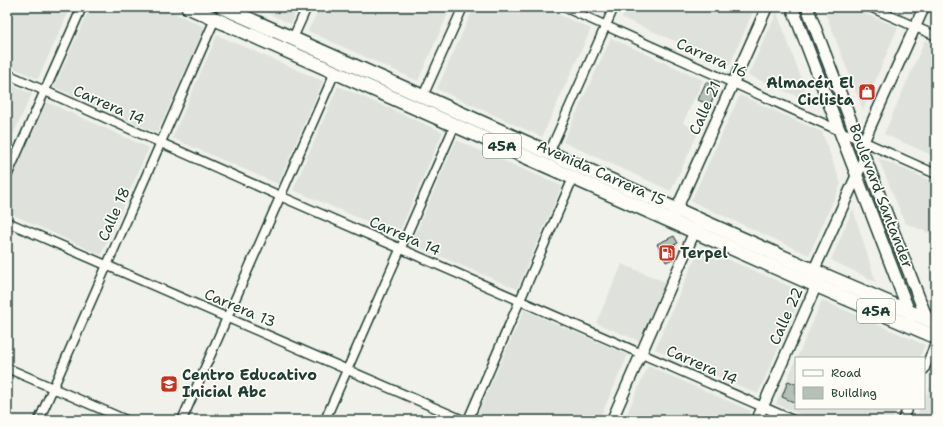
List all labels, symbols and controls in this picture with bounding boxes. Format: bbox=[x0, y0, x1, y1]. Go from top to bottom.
street label: Carrera 16 bbox=[673, 33, 751, 83]
place label: Almacén El Ciclista bbox=[766, 73, 855, 110]
street label: Calle 21 bbox=[684, 78, 726, 138]
street label: Carrera 14 bbox=[70, 80, 148, 130]
shop icon: Almacén El Ciclista bbox=[857, 82, 877, 102]
street label: Boulevard Santander bbox=[844, 121, 918, 271]
road number: 45A bbox=[483, 134, 521, 158]
street label: Avenida Carrera 15 bbox=[534, 136, 668, 210]
street label: Calle 18 bbox=[93, 184, 135, 244]
street label: Carrera 14 bbox=[366, 211, 444, 261]
fuel station icon: Terpel bbox=[657, 243, 677, 263]
place label: Terpel bbox=[680, 243, 728, 263]
street label: Carrera 13 bbox=[201, 284, 279, 332]
street label: Calle 22 bbox=[764, 284, 808, 348]
road number: 45A bbox=[857, 299, 895, 323]
street label: Carrera 14 bbox=[663, 340, 741, 390]
legend bbox=[795, 357, 925, 409]
place label: Centro Educativo Inicial Abc bbox=[182, 365, 317, 402]
text: Road bbox=[831, 365, 862, 381]
school or university icon: Centro Educativo Inicial Abc bbox=[159, 374, 179, 394]
text: Building bbox=[831, 385, 877, 401]

